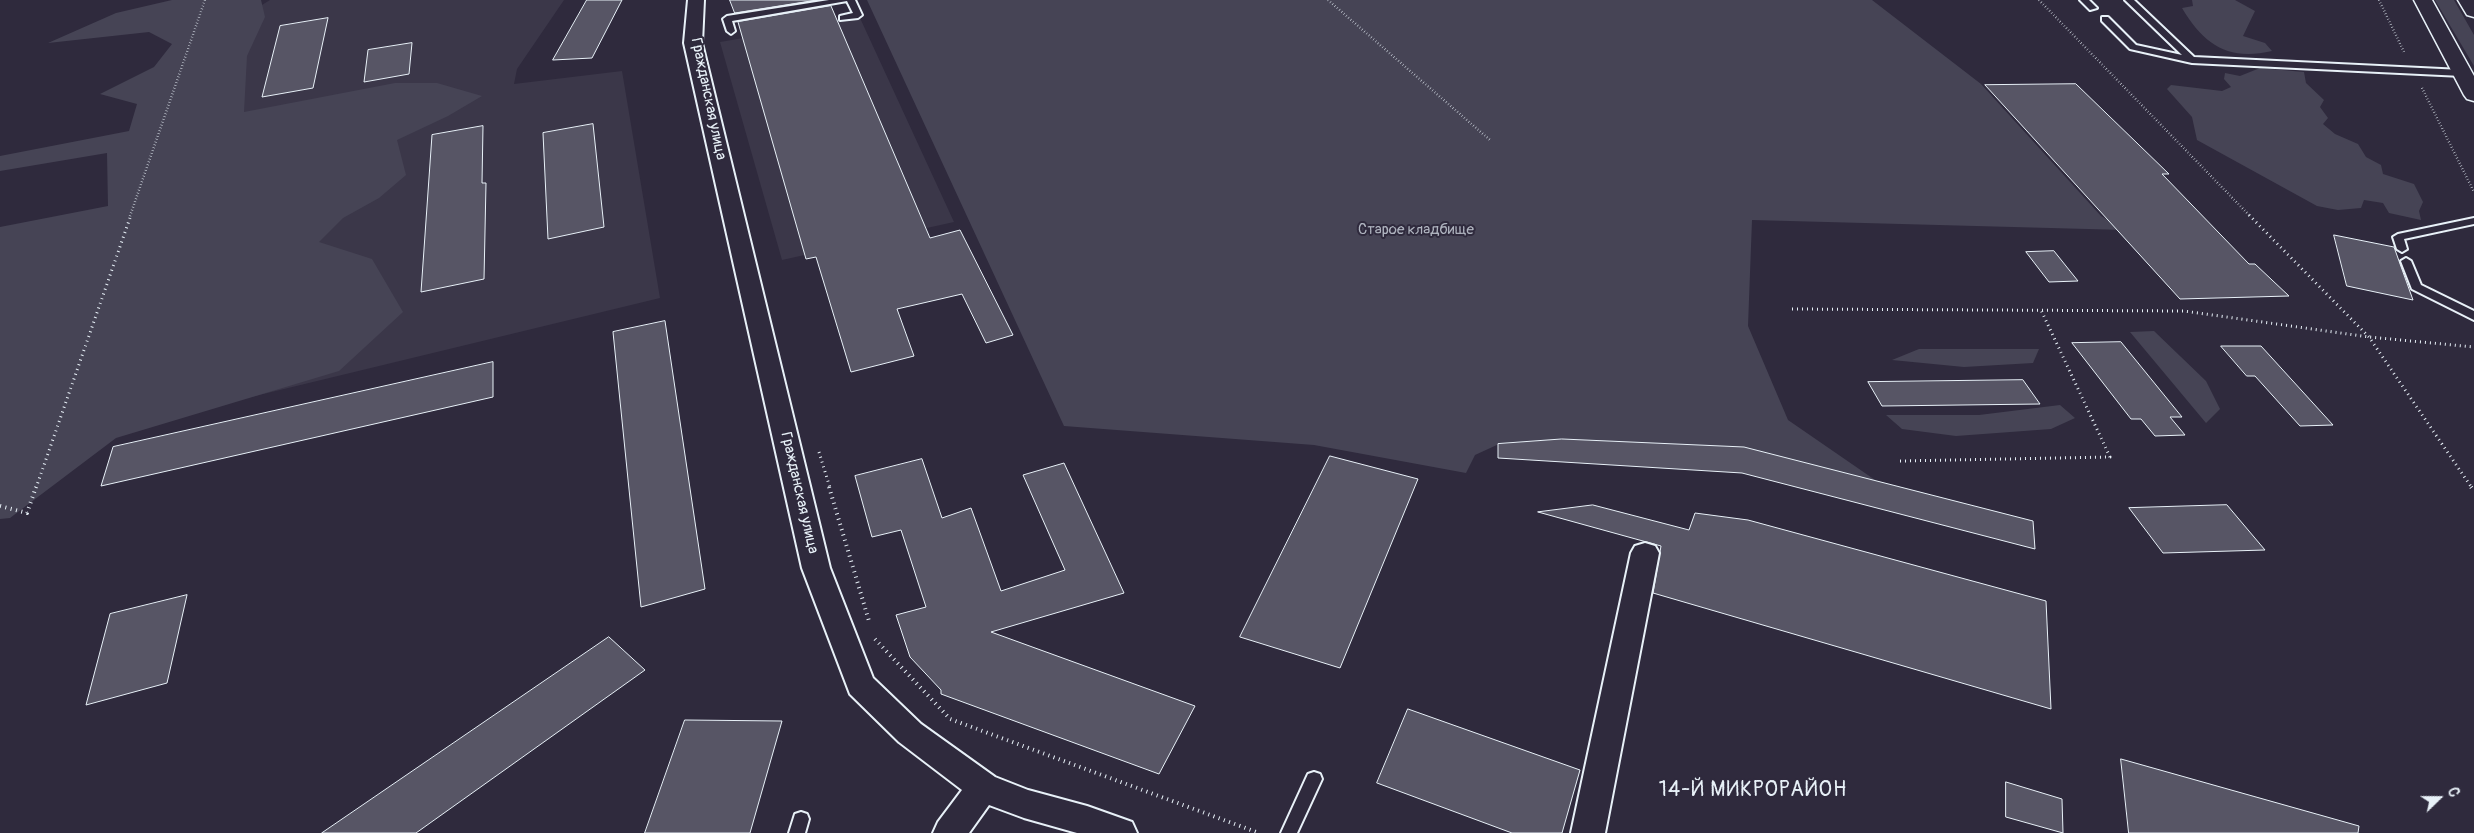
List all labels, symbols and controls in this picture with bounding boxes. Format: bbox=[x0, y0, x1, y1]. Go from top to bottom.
street label: Гражданская улица bbox=[686, 36, 730, 162]
park label: Старое кладбище bbox=[1358, 221, 1474, 239]
street label: Гражданская улица bbox=[776, 430, 822, 556]
north arrow bbox=[2414, 773, 2464, 823]
district label: 14-Й МИКРОРАЙОН bbox=[1657, 778, 1849, 804]
text: С bbox=[2444, 785, 2463, 799]

